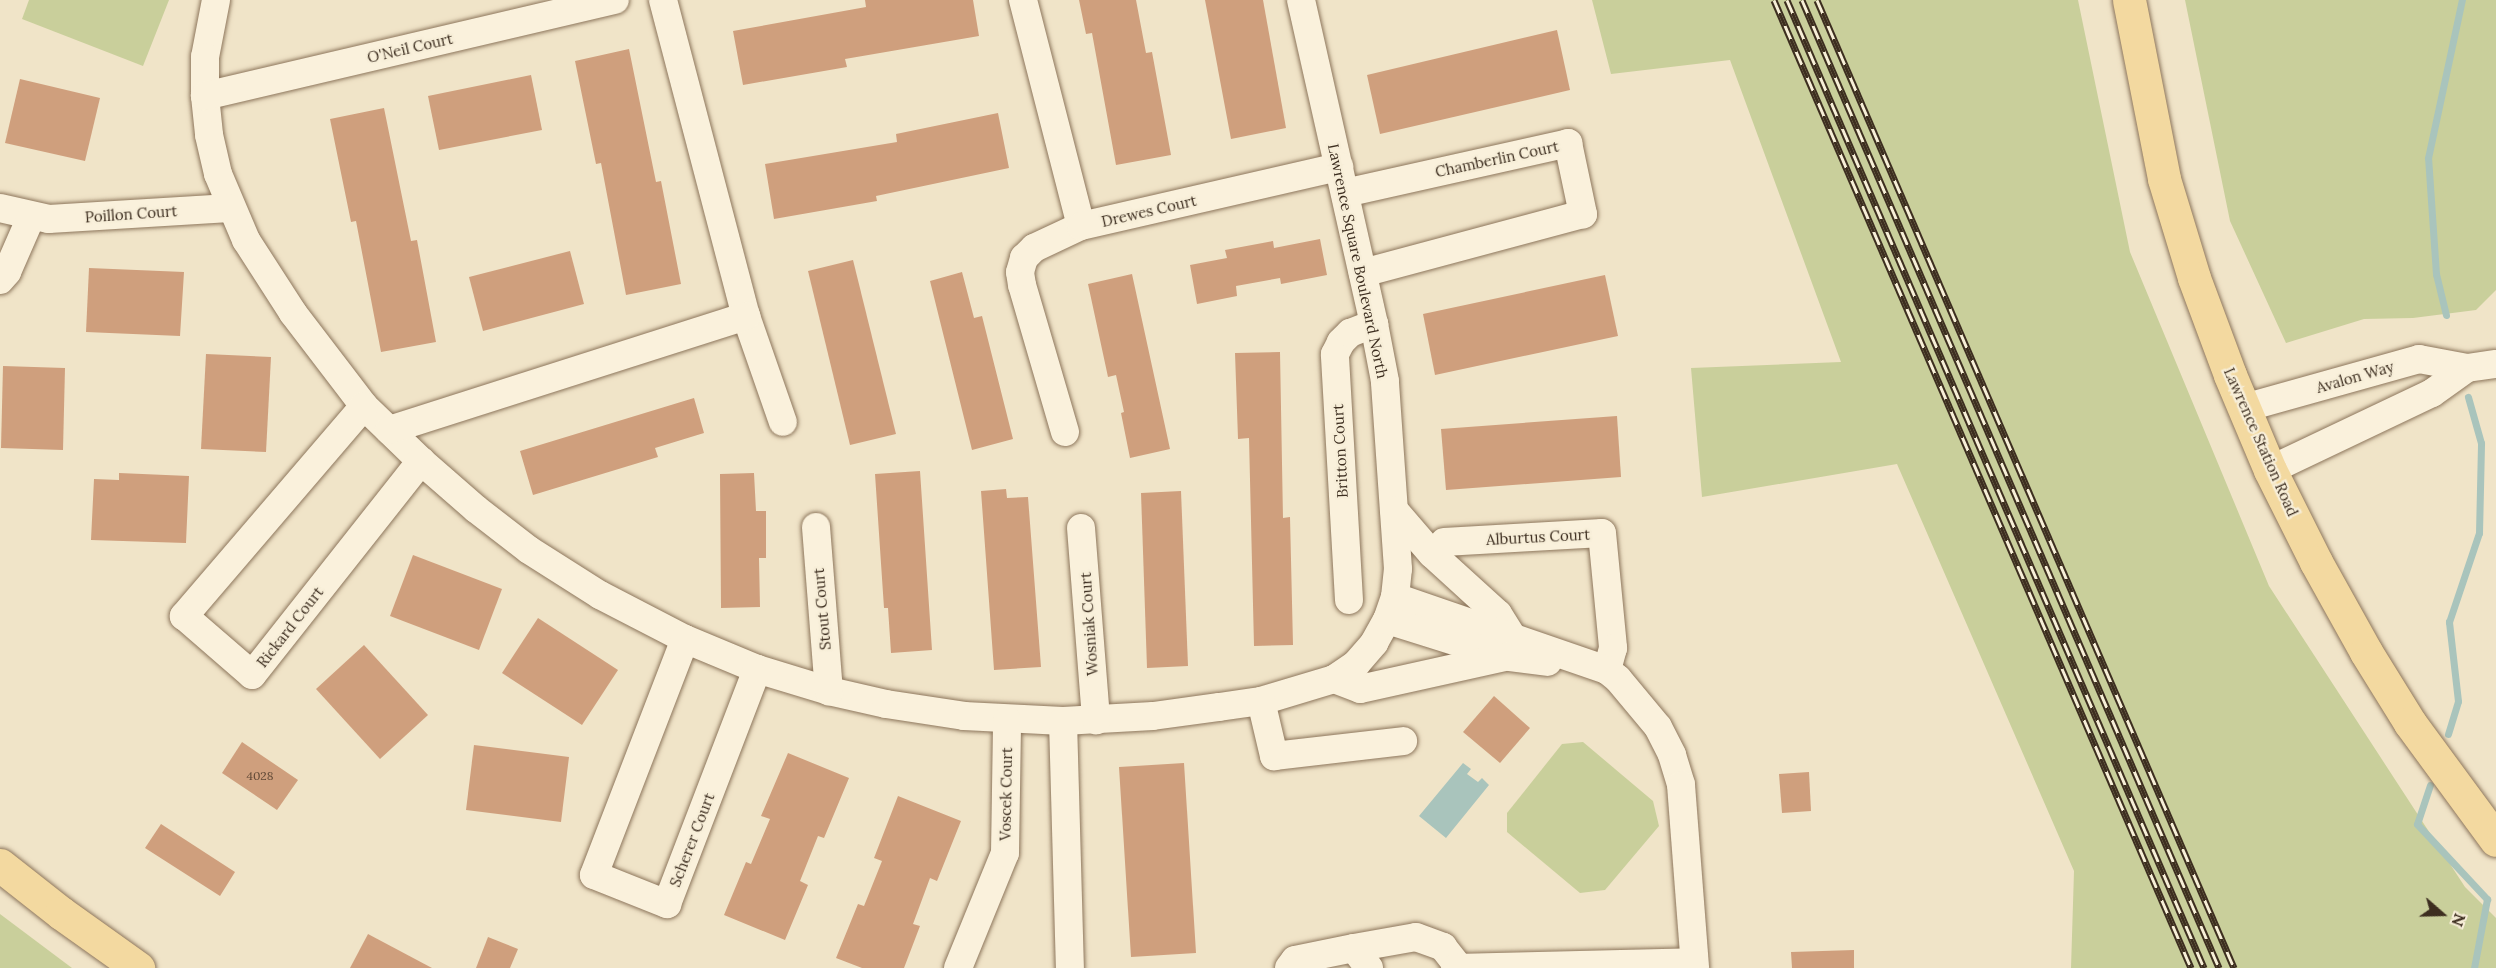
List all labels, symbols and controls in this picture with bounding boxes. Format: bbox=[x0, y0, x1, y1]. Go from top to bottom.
street label: O'Neil Court bbox=[365, 29, 455, 67]
street label: Chamberlin Court bbox=[1434, 137, 1560, 181]
street label: Lawrence Square Boulevard North bbox=[1324, 142, 1392, 380]
street label: Drewes Court bbox=[1100, 191, 1198, 231]
street label: Poillon Court bbox=[84, 202, 178, 226]
street label: Avalon Way bbox=[2314, 357, 2396, 397]
street label: Lawrence Station Road bbox=[2220, 365, 2302, 519]
street label: Britton Court bbox=[1329, 403, 1351, 499]
street label: Alburtus Court bbox=[1486, 525, 1590, 549]
street label: Stout Court bbox=[809, 567, 835, 651]
street label: Wosniak Court bbox=[1076, 572, 1102, 676]
street label: Rickard Court bbox=[253, 583, 327, 671]
street label: Voscek Court bbox=[996, 747, 1016, 841]
house number: 4028 bbox=[246, 769, 274, 783]
street label: Scherer Court bbox=[666, 790, 718, 890]
north arrow bbox=[2412, 884, 2472, 944]
text: N bbox=[2447, 911, 2470, 929]

